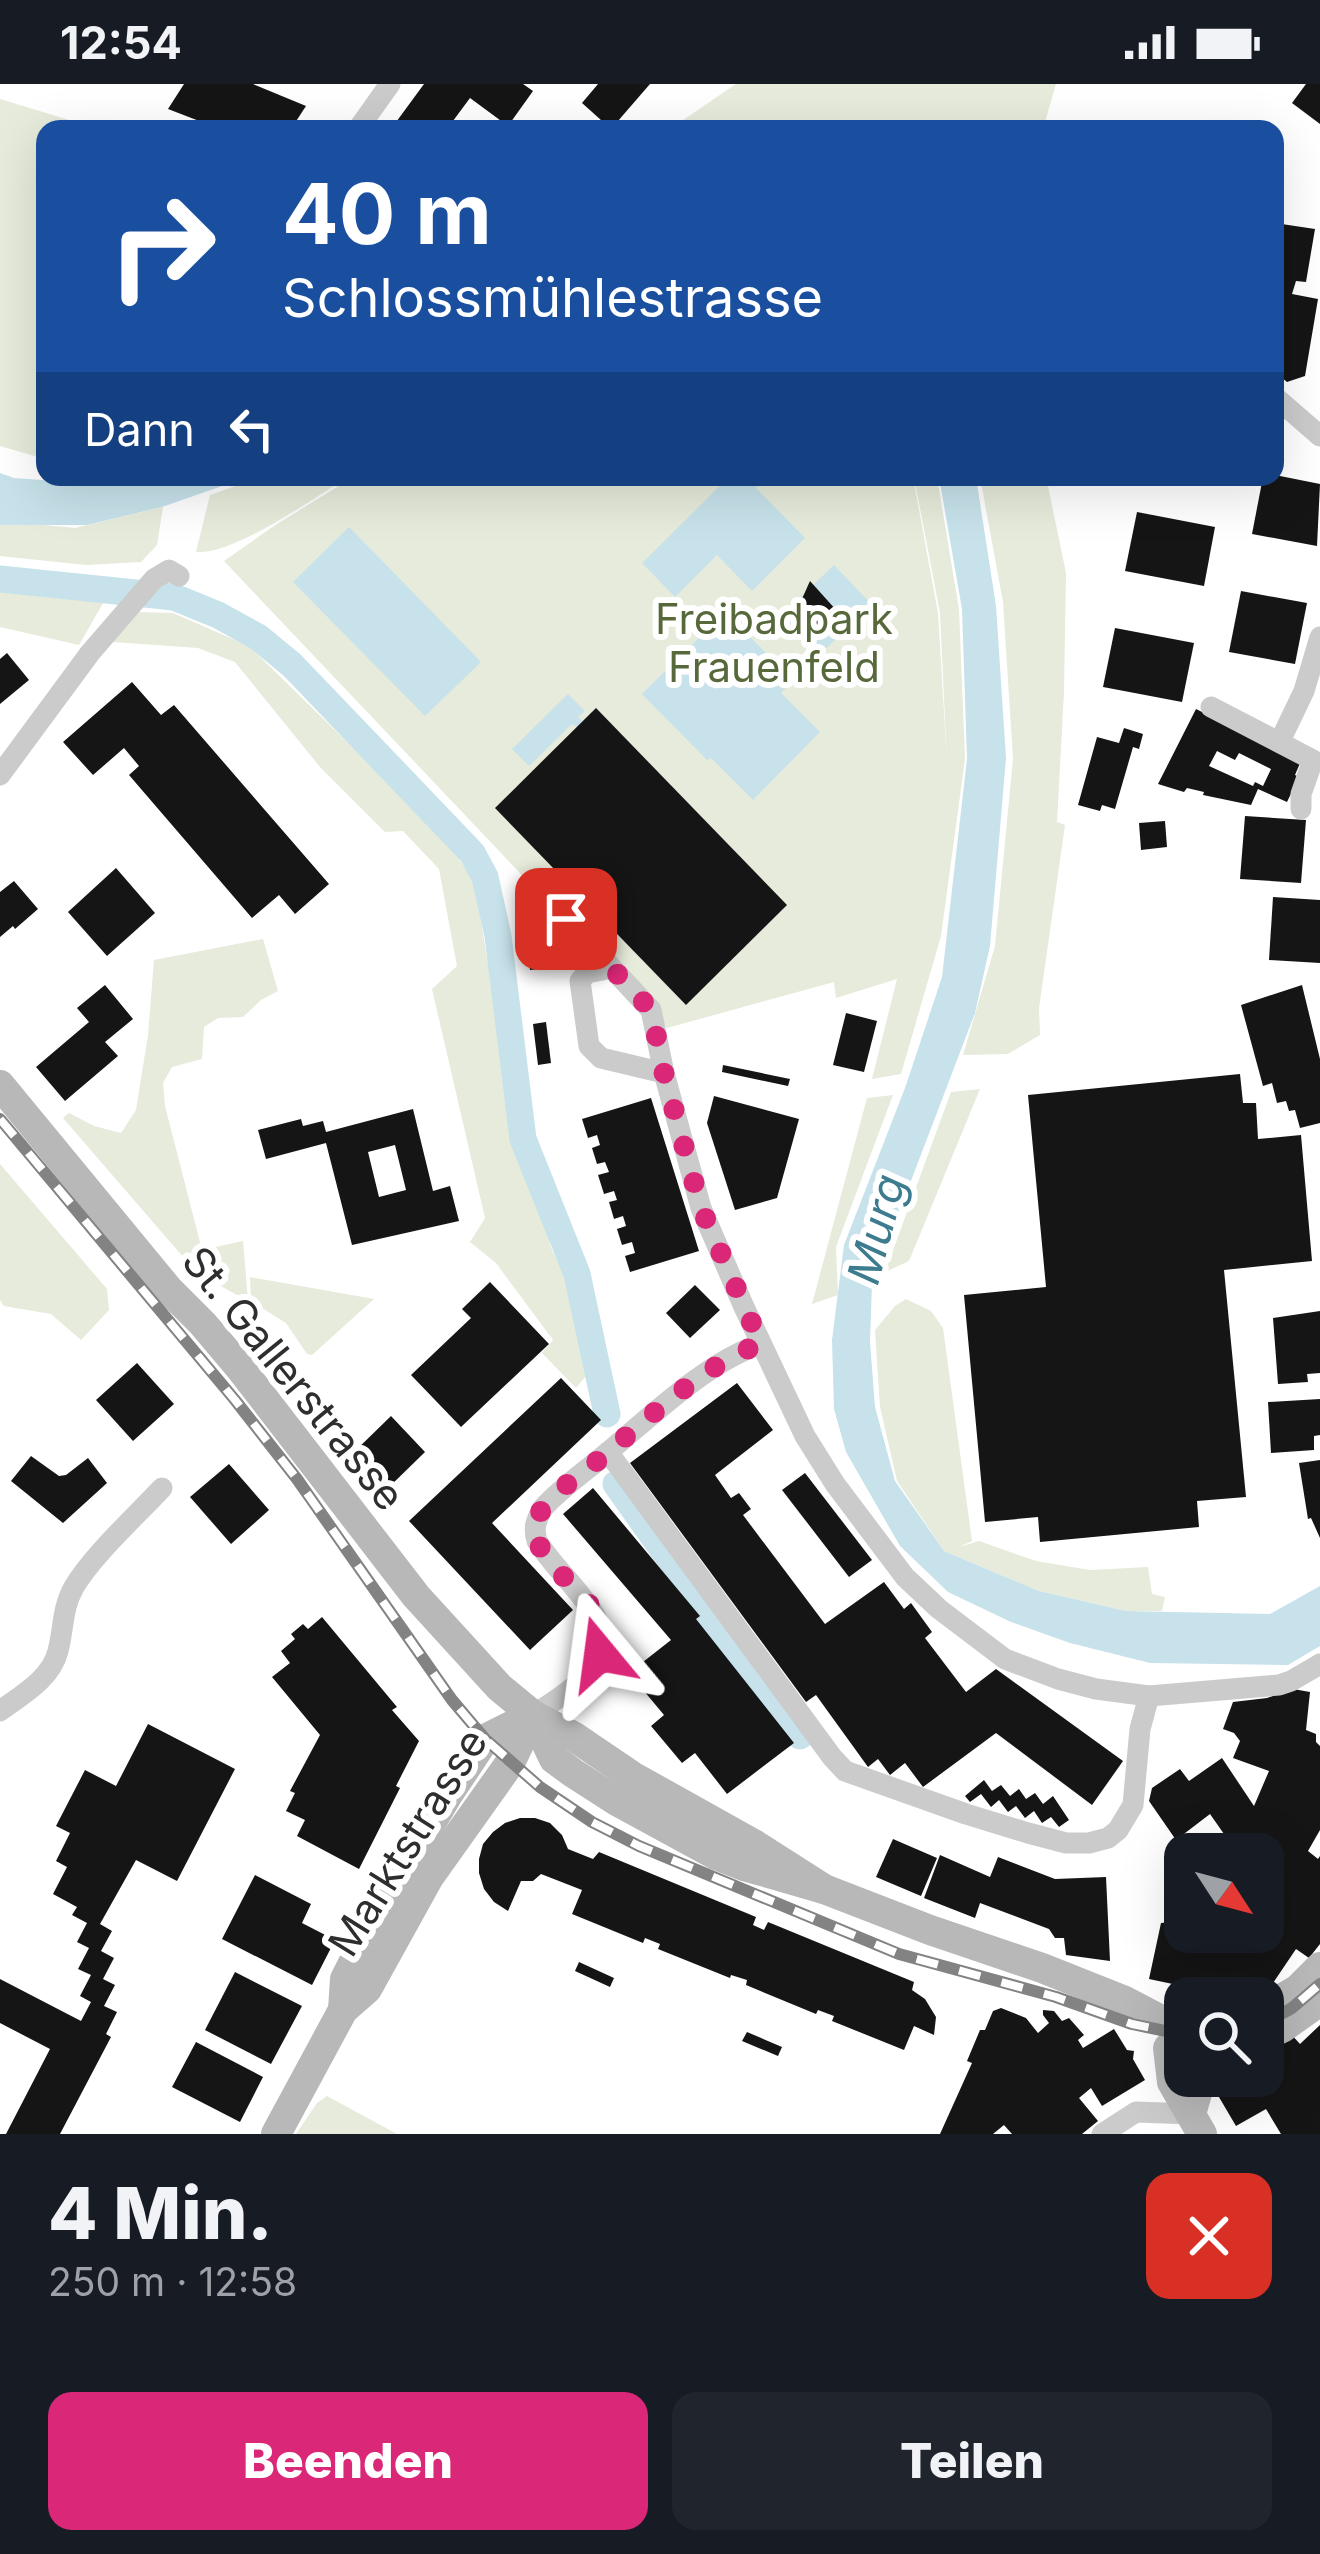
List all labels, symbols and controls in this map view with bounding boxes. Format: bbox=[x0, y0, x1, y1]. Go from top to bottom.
text: 12:54 bbox=[60, 15, 182, 70]
text: 40 m bbox=[282, 163, 492, 264]
icon: right bbox=[84, 168, 240, 324]
text: Schlossmühlestrasse bbox=[282, 265, 823, 330]
icon: left bbox=[219, 396, 285, 462]
text: Dann bbox=[84, 402, 195, 457]
park label: Freibadpark Frauenfeld bbox=[655, 593, 893, 692]
pin bbox=[515, 868, 617, 970]
icon: arrive bbox=[533, 886, 599, 952]
water label: Murg bbox=[835, 1168, 917, 1290]
street label: St. Gallerstrasse bbox=[172, 1236, 416, 1520]
position arrow bbox=[537, 1591, 663, 1717]
street label: Marktstrasse bbox=[317, 1719, 497, 1965]
north arrow bbox=[1164, 1833, 1284, 1953]
map controls bbox=[1164, 1833, 1284, 2097]
button: search bbox=[1164, 1977, 1284, 2097]
text: 4 Min. bbox=[48, 2169, 273, 2256]
button: close bbox=[1146, 2173, 1272, 2299]
text: 250 m · 12:58 bbox=[48, 2258, 297, 2305]
button: Beenden bbox=[48, 2392, 648, 2530]
button: Teilen bbox=[672, 2392, 1272, 2530]

